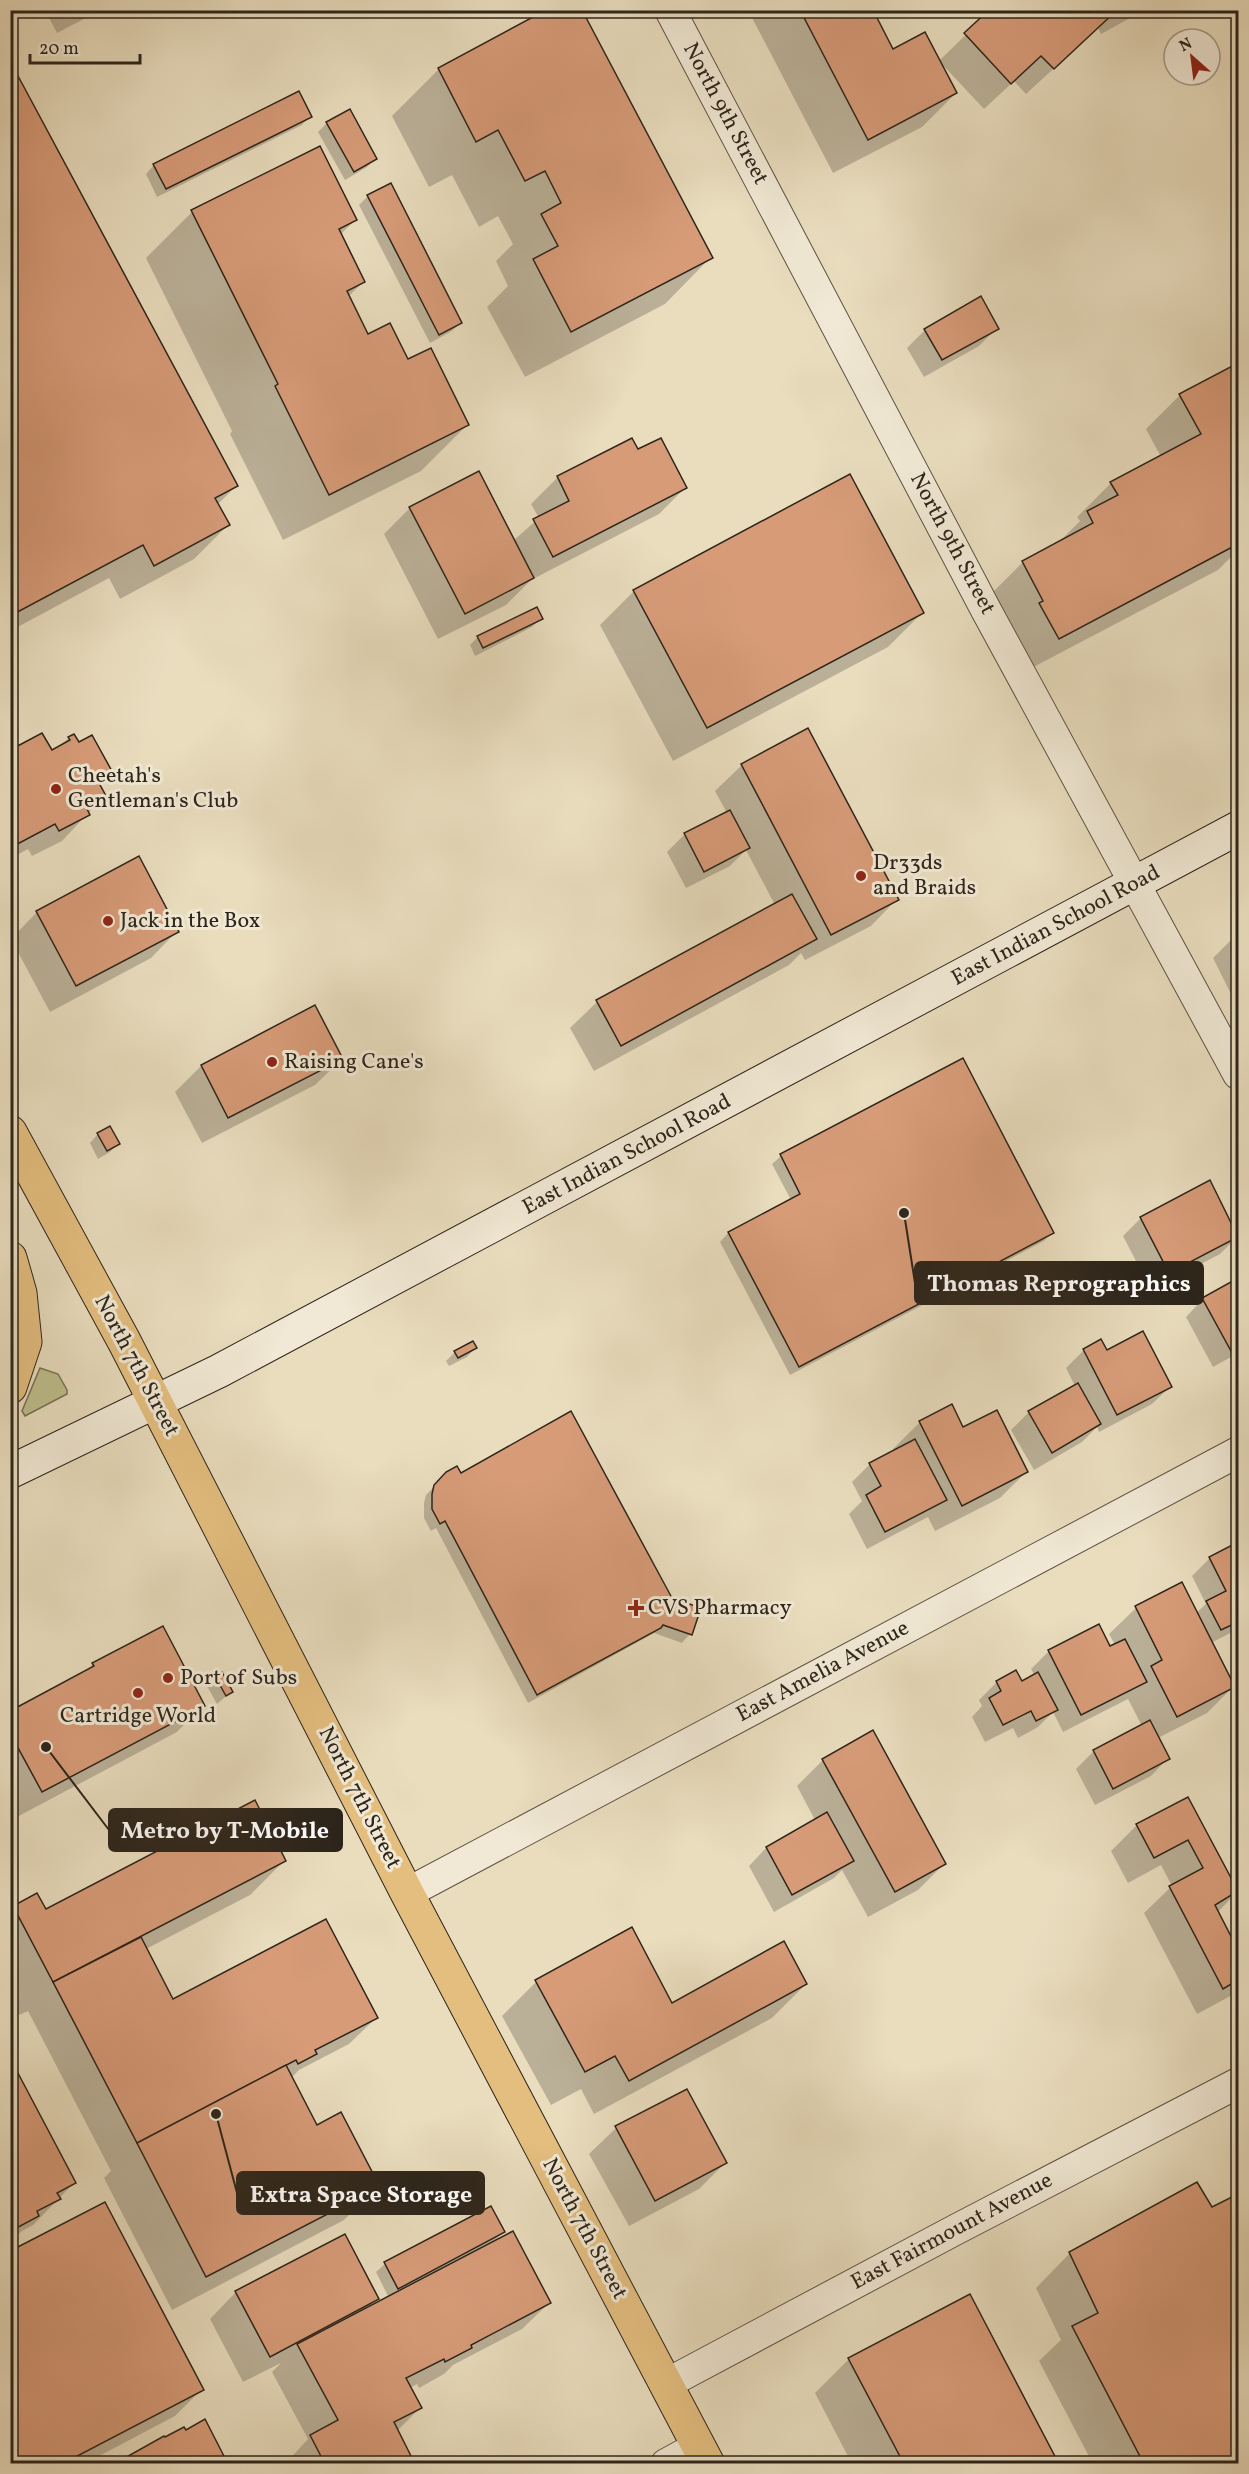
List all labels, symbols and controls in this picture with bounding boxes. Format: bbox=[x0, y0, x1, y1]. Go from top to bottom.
scale bar bbox=[30, 27, 140, 65]
north arrow bbox=[1162, 27, 1222, 87]
text: N bbox=[1176, 33, 1197, 58]
text: 20 m bbox=[39, 37, 79, 62]
street label: North 9th Street bbox=[675, 38, 776, 191]
street label: North 9th Street bbox=[902, 468, 1003, 621]
place label: Cheetah's Gentleman's Club bbox=[68, 761, 238, 817]
marker: Cheetah's Gentleman's Club bbox=[49, 782, 63, 796]
place label: Dr33ds and Braids bbox=[873, 848, 976, 904]
street label: East Indian School Road bbox=[946, 858, 1166, 994]
marker: Dr33ds and Braids bbox=[854, 869, 868, 883]
place label: Jack in the Box bbox=[120, 906, 260, 937]
marker: Jack in the Box bbox=[101, 914, 115, 928]
place label: Raising Cane's bbox=[284, 1047, 424, 1078]
marker: Raising Cane's bbox=[265, 1055, 279, 1069]
street label: East Indian School Road bbox=[517, 1087, 737, 1223]
callout: Thomas Reprographics bbox=[915, 1262, 1203, 1304]
text: Thomas Reprographics bbox=[927, 1268, 1191, 1302]
street label: North 7th Street bbox=[86, 1290, 186, 1442]
place label: CVS Pharmacy bbox=[648, 1593, 792, 1624]
marker: CVS Pharmacy bbox=[629, 1601, 643, 1615]
street label: East Amelia Avenue bbox=[731, 1613, 915, 1731]
place label: Port of Subs bbox=[180, 1663, 297, 1694]
marker: Port of Subs bbox=[161, 1671, 175, 1685]
marker: Cartridge World bbox=[131, 1686, 145, 1700]
place label: Cartridge World bbox=[60, 1701, 216, 1732]
street label: North 7th Street bbox=[310, 1721, 408, 1875]
callout: Metro by T-Mobile bbox=[109, 1809, 342, 1851]
text: Metro by T-Mobile bbox=[121, 1815, 329, 1849]
street label: North 7th Street bbox=[534, 2153, 634, 2305]
street label: East Fairmount Avenue bbox=[846, 2166, 1058, 2298]
callout: Extra Space Storage bbox=[237, 2172, 484, 2214]
text: Extra Space Storage bbox=[250, 2179, 472, 2213]

